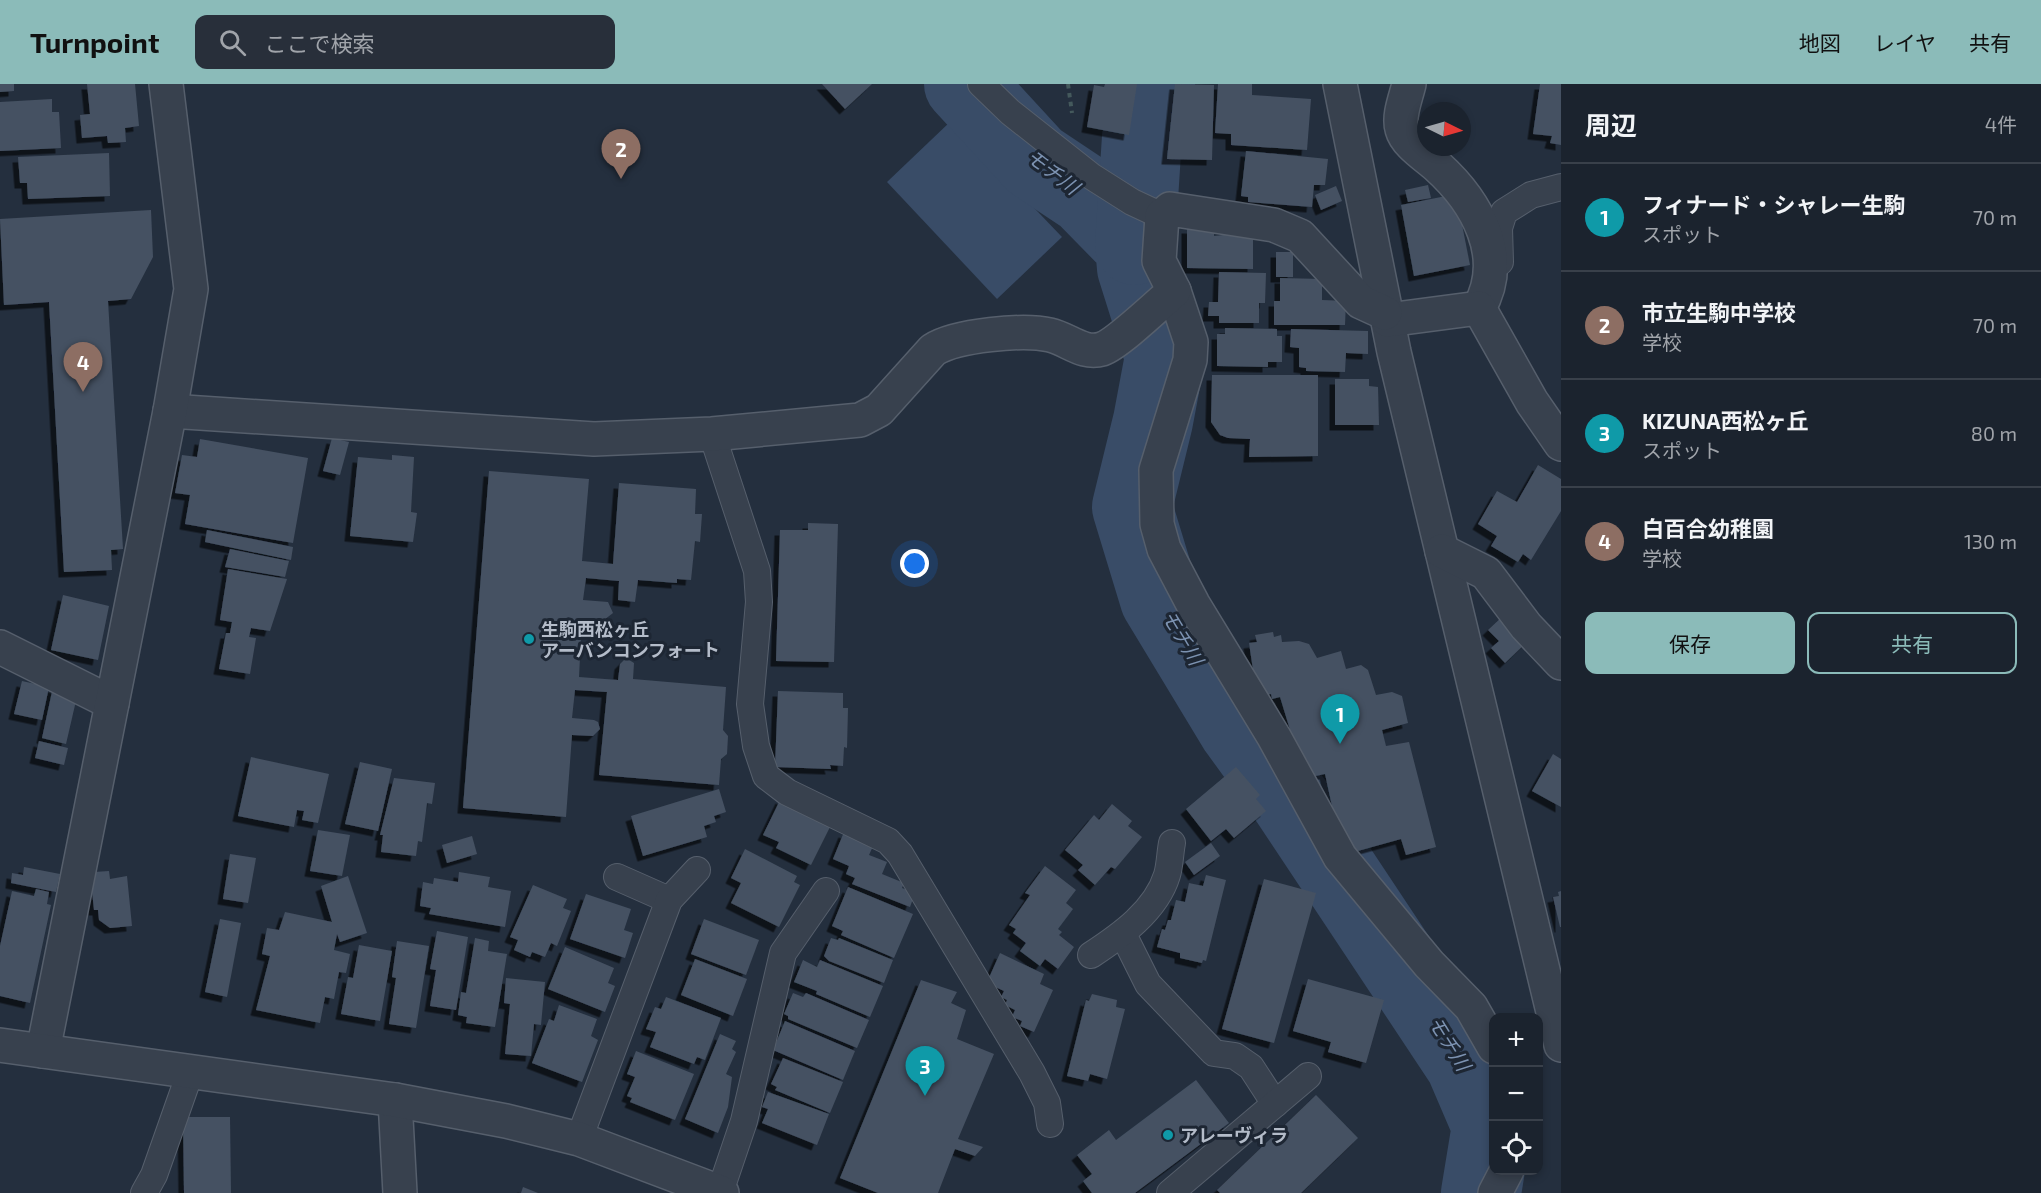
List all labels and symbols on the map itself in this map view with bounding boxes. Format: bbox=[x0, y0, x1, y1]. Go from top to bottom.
north arrow bbox=[1417, 102, 1471, 156]
pin: 2 bbox=[602, 130, 640, 179]
water label: モチ川 bbox=[1022, 143, 1086, 200]
pin: 4 bbox=[64, 342, 103, 392]
your location bbox=[900, 549, 929, 578]
water label: モチ川 bbox=[1157, 605, 1210, 671]
place label: 生駒西松ヶ丘 アーバンコンフォート bbox=[541, 618, 720, 661]
marker: 生駒西松ヶ丘 アーバンコンフォート bbox=[522, 632, 536, 646]
pin: 1 bbox=[1320, 694, 1360, 744]
water label: モチ川 bbox=[1424, 1011, 1477, 1076]
pin: 3 bbox=[906, 1046, 944, 1096]
place label: アレーヴィラ bbox=[1180, 1124, 1288, 1146]
marker: アレーヴィラ bbox=[1161, 1128, 1175, 1142]

